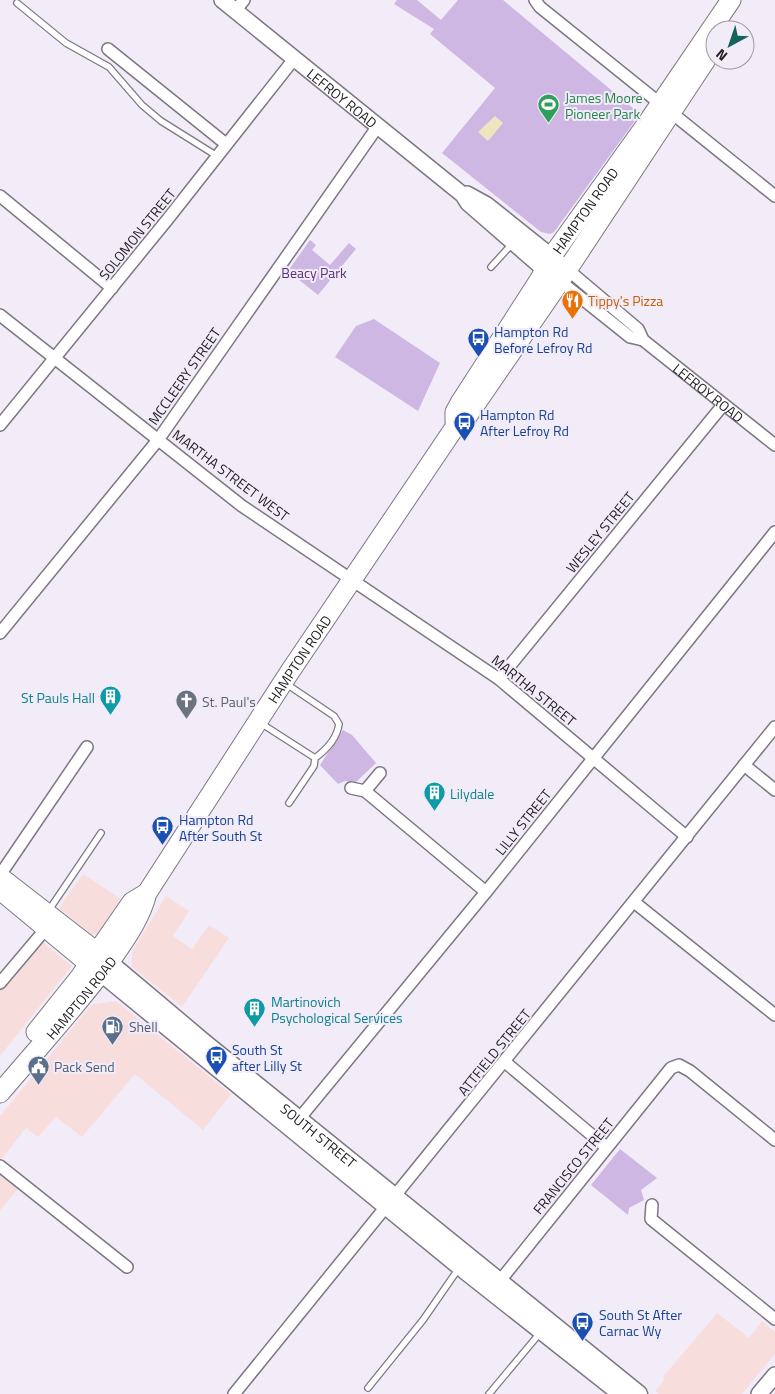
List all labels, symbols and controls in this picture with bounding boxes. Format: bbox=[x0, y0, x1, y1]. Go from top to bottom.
north arrow bbox=[705, 20, 755, 70]
text: N bbox=[711, 44, 732, 67]
street label: LEFROY ROAD bbox=[303, 63, 382, 132]
place label: James Moore Pioneer Park bbox=[565, 87, 643, 124]
sports icon: James Moore Pioneer Park bbox=[537, 93, 561, 124]
street label: HAMPTON ROAD bbox=[547, 163, 623, 258]
street label: SOLOMON STREET bbox=[93, 183, 181, 284]
park label: Beacy Park bbox=[281, 262, 347, 283]
restaurant icon: Tippy's Pizza bbox=[560, 288, 584, 319]
place label: Tippy's Pizza bbox=[588, 290, 663, 311]
place label: Hampton Rd Before Lefroy Rd bbox=[494, 321, 593, 358]
street label: MCCLEERY STREET bbox=[143, 323, 226, 429]
bus stop icon: Hampton Rd Before Lefroy Rd bbox=[466, 327, 490, 358]
street label: LEFROY ROAD bbox=[669, 358, 749, 427]
place label: Hampton Rd After Lefroy Rd bbox=[480, 404, 569, 441]
bus stop icon: Hampton Rd After Lefroy Rd bbox=[452, 410, 476, 441]
street label: MARTHA STREET WEST bbox=[168, 424, 294, 526]
street label: WESLEY STREET bbox=[561, 486, 640, 577]
street label: HAMPTON ROAD bbox=[262, 610, 336, 707]
street label: MARTHA STREET bbox=[487, 649, 581, 731]
building icon: St Pauls Hall bbox=[99, 685, 123, 716]
place label: St Pauls Hall bbox=[21, 687, 95, 708]
church icon: St. Paul's bbox=[174, 689, 198, 720]
place label: St. Paul's bbox=[202, 691, 256, 712]
building icon: Lilydale bbox=[422, 781, 446, 812]
place label: Lilydale bbox=[450, 783, 494, 804]
street label: LILLY STREET bbox=[490, 784, 557, 859]
place label: Hampton Rd After South St bbox=[179, 809, 262, 846]
bus stop icon: Hampton Rd After South St bbox=[151, 815, 175, 846]
street label: HAMPTON ROAD bbox=[40, 952, 121, 1044]
place label: Martinovich Psychological Services bbox=[271, 991, 403, 1028]
building icon: Martinovich Psychological Services bbox=[243, 997, 267, 1028]
street label: ATTFIELD STREET bbox=[452, 1004, 536, 1100]
fuel station icon: Shell bbox=[101, 1014, 125, 1045]
place label: Shell bbox=[129, 1016, 158, 1037]
place label: South St after Lilly St bbox=[232, 1039, 302, 1076]
bus stop icon: South St after Lilly St bbox=[204, 1045, 228, 1076]
public building icon: Pack Send bbox=[26, 1054, 50, 1085]
place label: Pack Send bbox=[54, 1056, 115, 1077]
street label: SOUTH STREET bbox=[276, 1098, 362, 1173]
street label: FRANCISCO STREET bbox=[528, 1113, 619, 1219]
place label: South St After Carnac Wy bbox=[599, 1304, 682, 1341]
bus stop icon: South St After Carnac Wy bbox=[571, 1310, 595, 1341]

